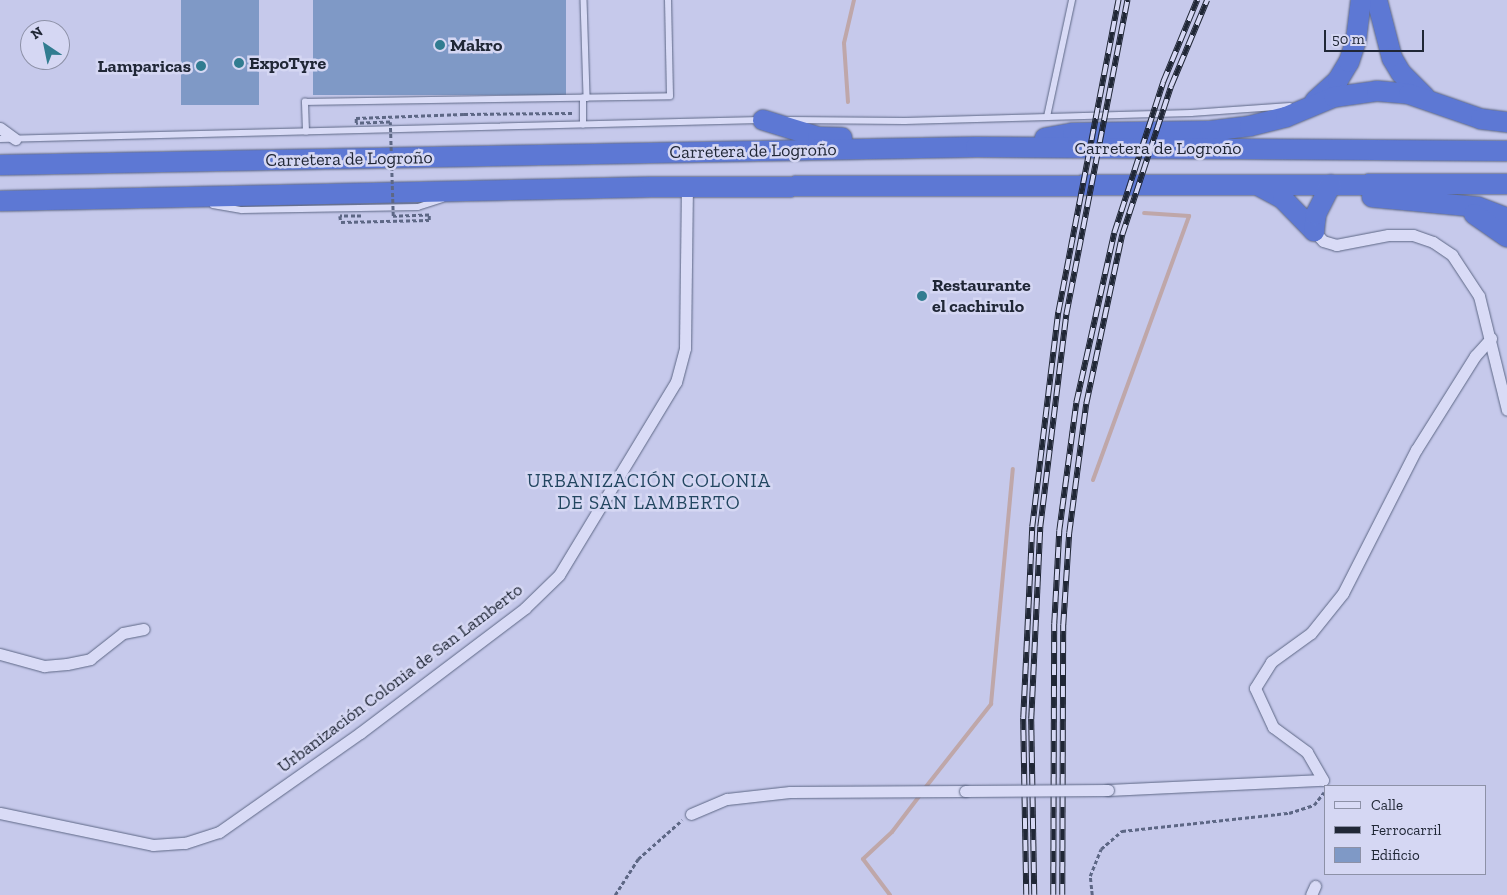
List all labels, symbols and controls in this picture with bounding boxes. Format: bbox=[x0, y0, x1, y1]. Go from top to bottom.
north arrow bbox=[20, 20, 70, 70]
scale bar bbox=[1327, 20, 1427, 52]
text: N bbox=[28, 23, 46, 43]
text: 50 m bbox=[1332, 30, 1365, 48]
place label: Makro bbox=[450, 34, 502, 56]
marker: Makro bbox=[434, 39, 446, 51]
place label: ExpoTyre bbox=[249, 52, 326, 74]
place label: Lamparicas bbox=[98, 55, 191, 77]
marker: ExpoTyre bbox=[233, 57, 245, 69]
marker: Lamparicas bbox=[195, 60, 207, 72]
street label: Carretera de Logroño bbox=[1074, 137, 1242, 159]
street label: Carretera de Logroño bbox=[669, 139, 837, 163]
street label: Carretera de Logroño bbox=[265, 147, 433, 171]
place label: Restaurante el cachirulo bbox=[932, 275, 1031, 318]
marker: Restaurante el cachirulo bbox=[916, 290, 928, 302]
district label: URBANIZACIÓN COLONIA DE SAN LAMBERTO bbox=[524, 470, 774, 514]
street label: Urbanización Colonia de San Lamberto bbox=[273, 579, 527, 777]
legend bbox=[1324, 785, 1487, 875]
text: Calle bbox=[1371, 796, 1403, 814]
text: Ferrocarril bbox=[1371, 821, 1441, 839]
text: Edificio bbox=[1371, 846, 1420, 864]

